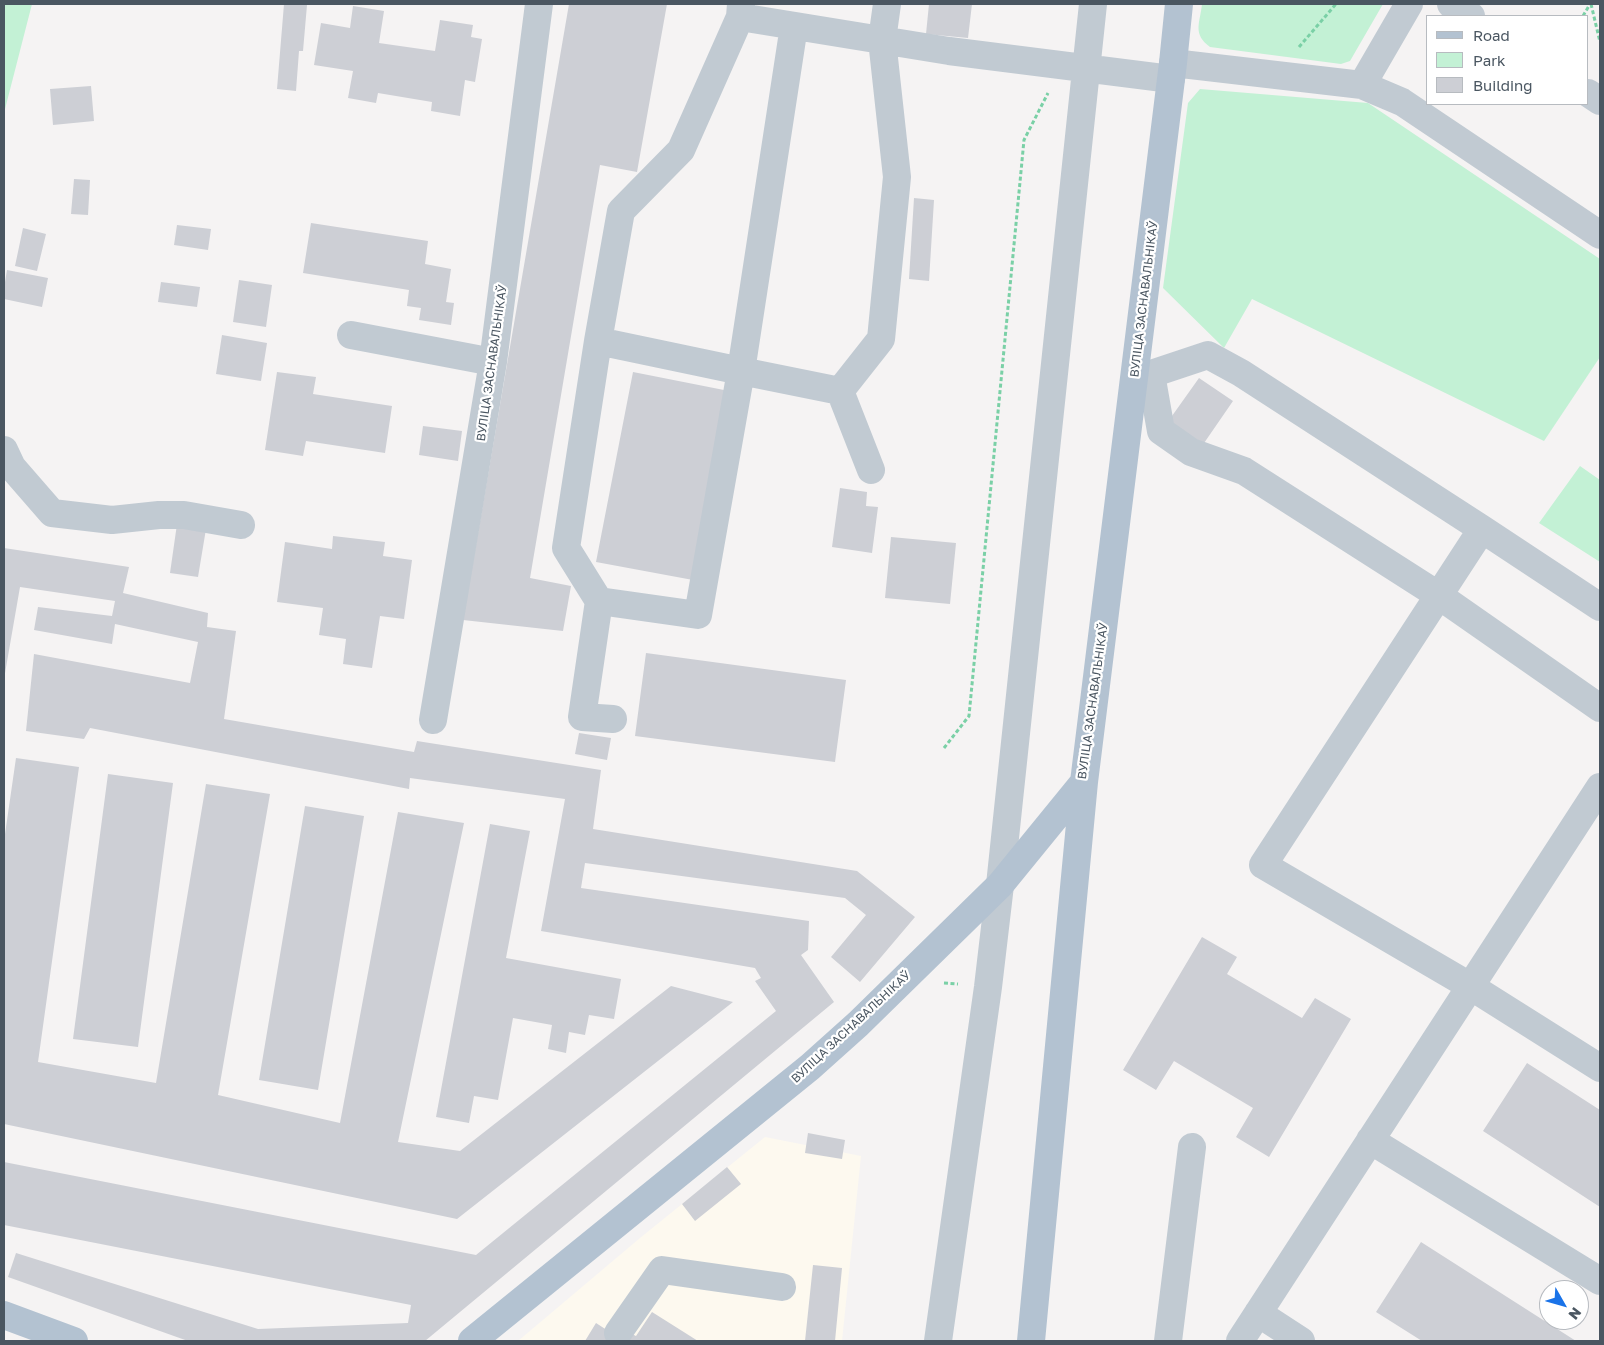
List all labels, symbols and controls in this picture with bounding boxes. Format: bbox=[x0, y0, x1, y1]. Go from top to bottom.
legend bbox=[1426, 15, 1589, 105]
text: Road bbox=[1473, 26, 1510, 44]
text: Park bbox=[1473, 51, 1505, 69]
text: Building bbox=[1473, 76, 1533, 94]
street label: ВУЛІЦА ЗАСНАВАЛЬНІКАЎ bbox=[1127, 220, 1161, 378]
street label: ВУЛІЦА ЗАСНАВАЛЬНІКАЎ bbox=[474, 284, 510, 442]
street label: ВУЛІЦА ЗАСНАВАЛЬНІКАЎ bbox=[1075, 622, 1111, 780]
street label: ВУЛІЦА ЗАСНАВАЛЬНІКАЎ bbox=[788, 968, 914, 1086]
north arrow bbox=[1539, 1280, 1589, 1330]
text: N bbox=[1565, 1304, 1585, 1323]

